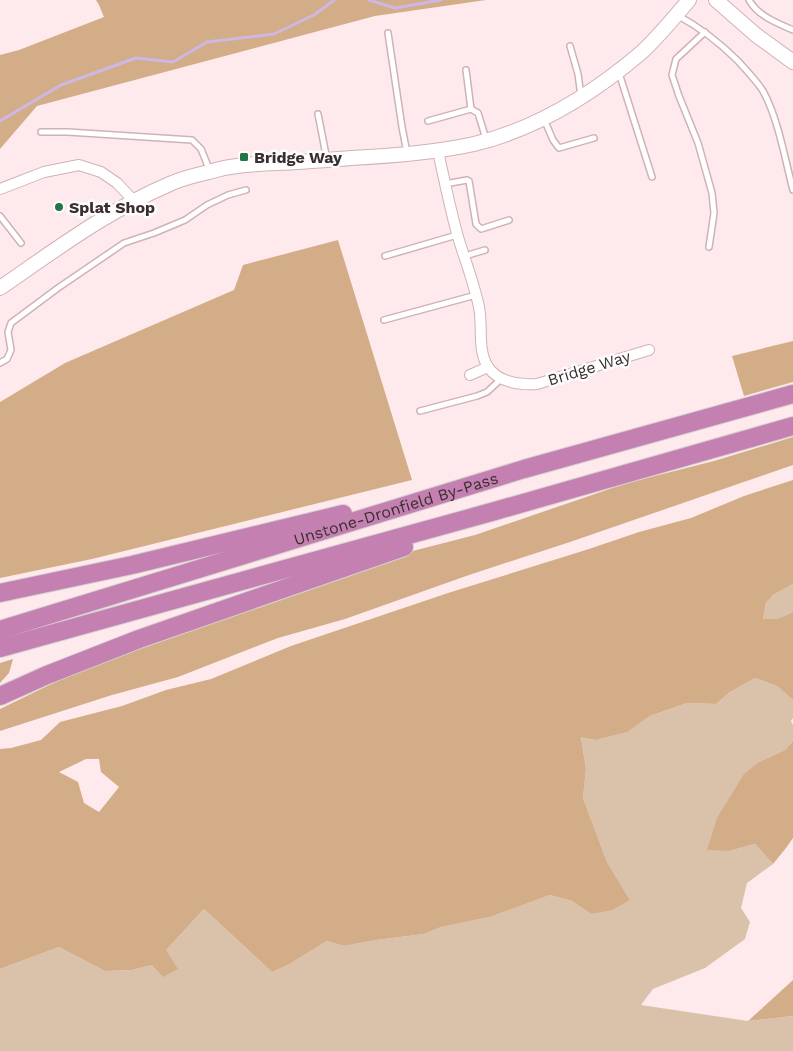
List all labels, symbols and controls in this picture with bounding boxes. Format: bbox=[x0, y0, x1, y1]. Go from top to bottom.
place label: Bridge Way bbox=[254, 148, 343, 167]
marker: Bridge Way bbox=[238, 151, 250, 163]
place label: Splat Shop bbox=[69, 198, 155, 217]
marker: Splat Shop bbox=[53, 201, 65, 213]
street label: Bridge Way bbox=[545, 346, 633, 390]
street label: Unstone-Dronfield By-Pass bbox=[291, 468, 500, 549]

